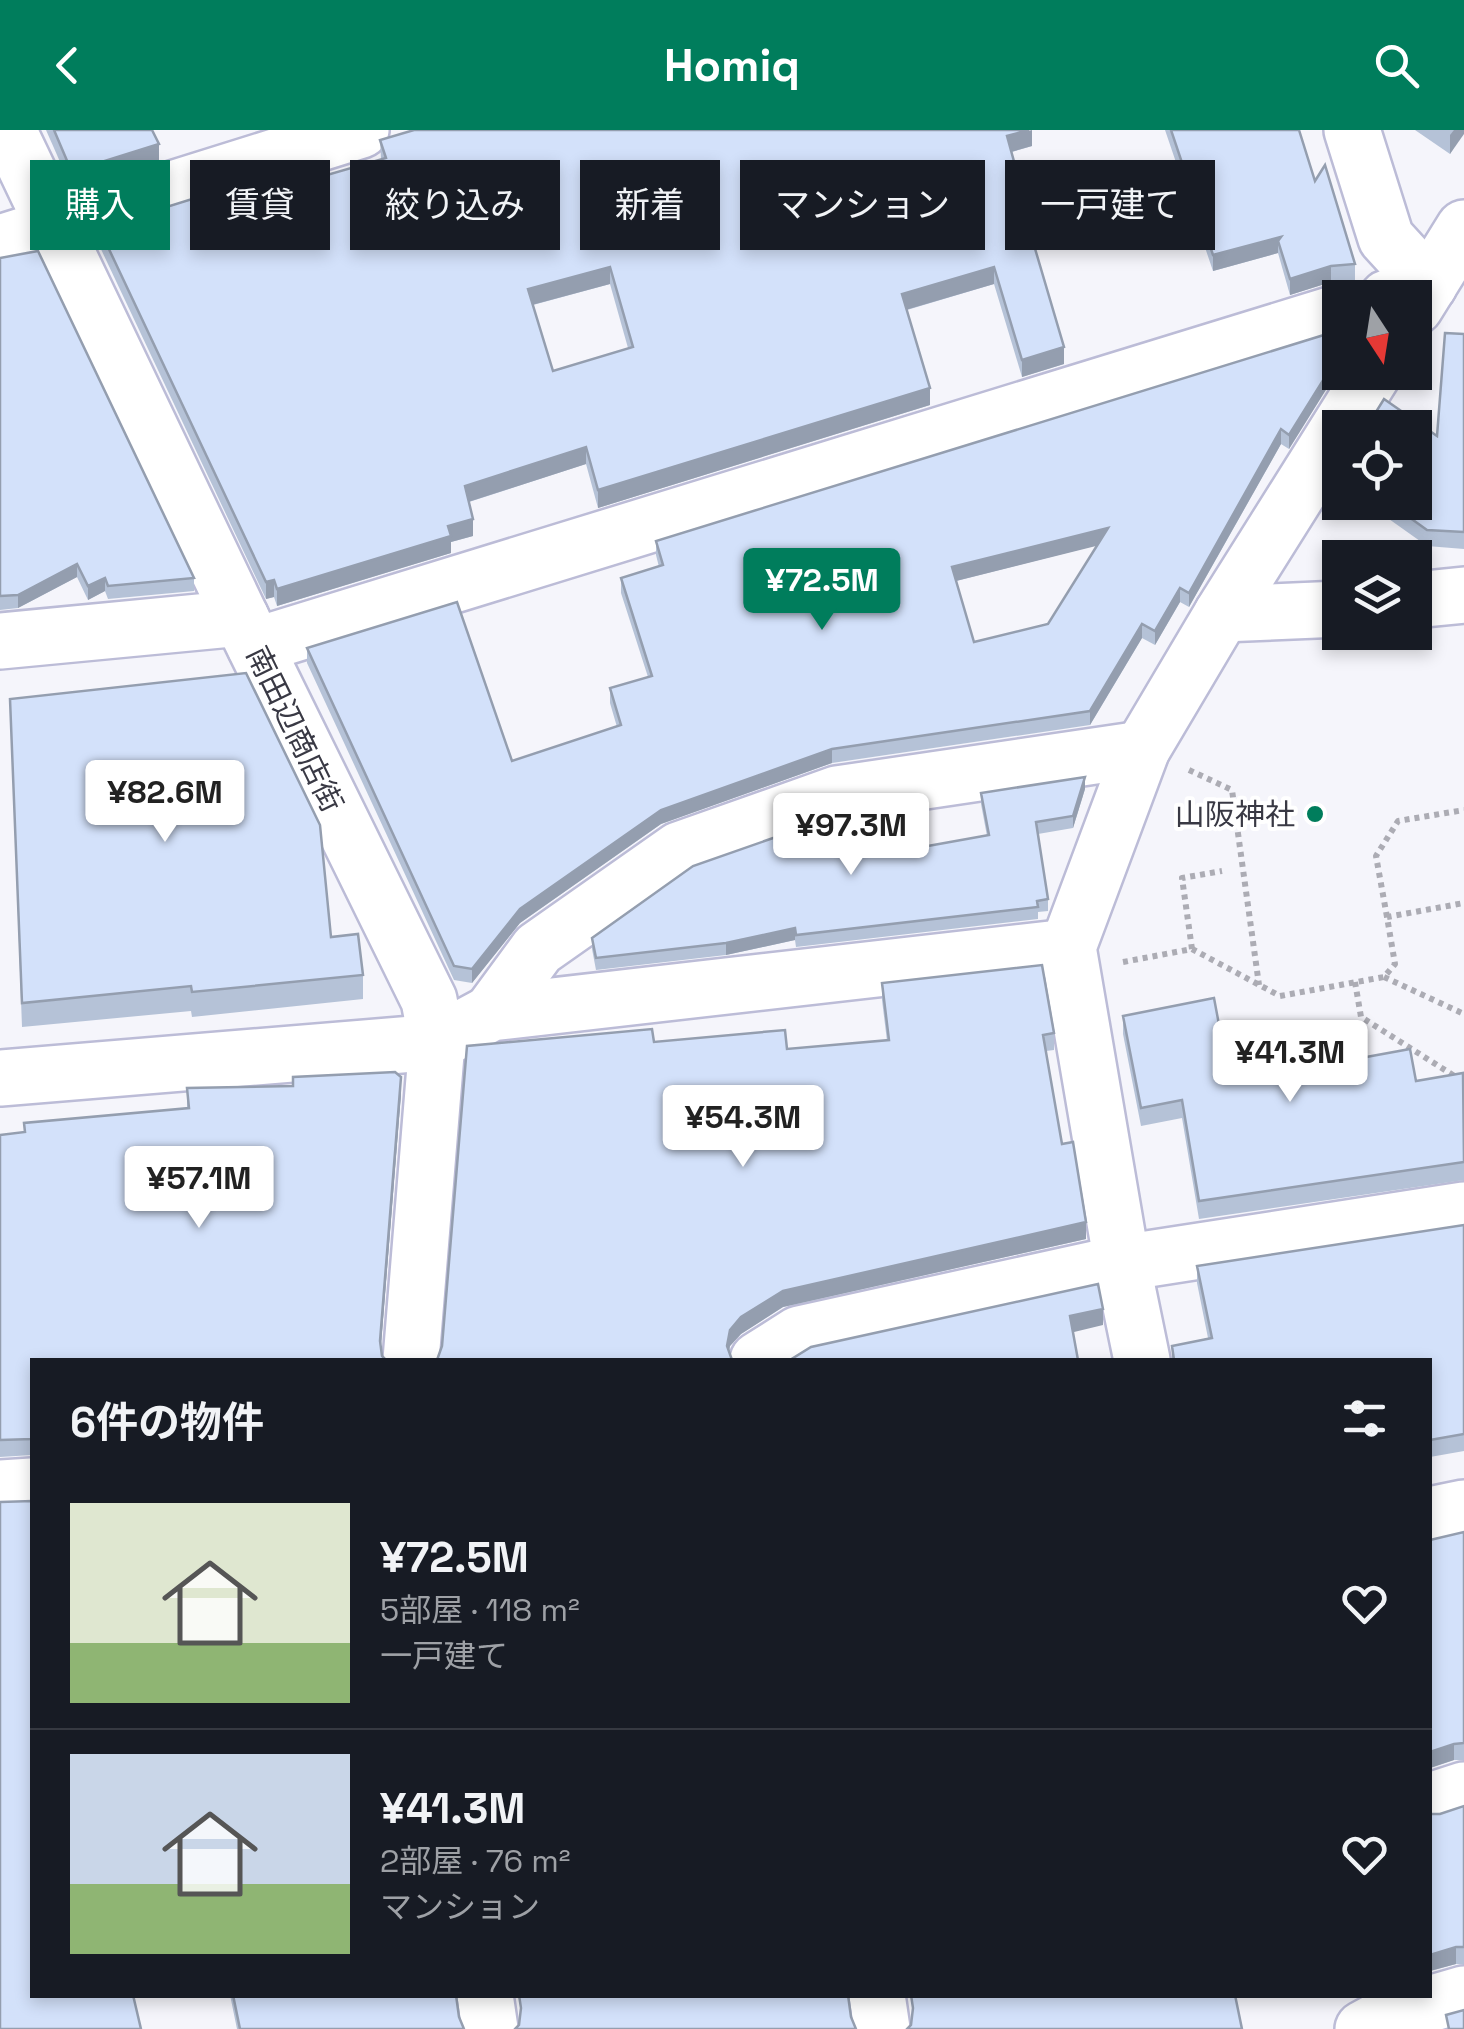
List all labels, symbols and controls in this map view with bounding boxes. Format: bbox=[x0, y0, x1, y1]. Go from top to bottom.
text: Homiq bbox=[664, 37, 800, 94]
icon: back bbox=[40, 38, 95, 93]
icon: search bbox=[1369, 38, 1424, 93]
chip: 購入 bbox=[30, 160, 170, 250]
chip: 賃貸 bbox=[190, 160, 330, 250]
chip: 絞り込み bbox=[350, 160, 560, 250]
chip: 新着 bbox=[580, 160, 720, 250]
chip: マンション bbox=[740, 160, 985, 250]
chip: 一戸建て bbox=[1005, 160, 1215, 250]
north arrow bbox=[1322, 280, 1432, 390]
map controls bbox=[1322, 280, 1432, 650]
button: locate bbox=[1322, 410, 1432, 520]
button: layers bbox=[1322, 540, 1432, 650]
pin: ¥72.5M bbox=[741, 548, 903, 633]
text: ¥72.5M bbox=[765, 560, 879, 600]
street label: 南田辺商店街 bbox=[238, 640, 352, 818]
pin: ¥82.6M bbox=[84, 760, 246, 845]
text: ¥82.6M bbox=[107, 772, 223, 812]
pin: ¥97.3M bbox=[770, 793, 932, 878]
place label: 山阪神社 bbox=[1175, 795, 1295, 834]
marker: 山阪神社 bbox=[1304, 803, 1326, 825]
text: ¥97.3M bbox=[795, 805, 907, 845]
pin: ¥41.3M bbox=[1209, 1020, 1371, 1105]
text: ¥41.3M bbox=[1235, 1032, 1345, 1072]
pin: ¥54.3M bbox=[662, 1085, 824, 1170]
text: ¥54.3M bbox=[685, 1097, 801, 1137]
pin: ¥57.1M bbox=[118, 1146, 280, 1231]
text: ¥57.1M bbox=[147, 1158, 251, 1198]
icon: filters bbox=[1337, 1391, 1392, 1446]
text: 6件の物件 bbox=[70, 1396, 264, 1449]
text: ¥72.5M bbox=[380, 1531, 529, 1584]
icon: home bbox=[150, 1543, 270, 1663]
icon: heart bbox=[1337, 1576, 1392, 1631]
text: 5部屋 · 118 m² bbox=[380, 1590, 580, 1630]
text: 一戸建て bbox=[380, 1636, 508, 1676]
text: ¥41.3M bbox=[380, 1782, 525, 1835]
icon: home bbox=[150, 1794, 270, 1914]
icon: heart bbox=[1337, 1827, 1392, 1882]
text: 2部屋 · 76 m² bbox=[380, 1841, 571, 1881]
text: マンション bbox=[380, 1887, 540, 1927]

